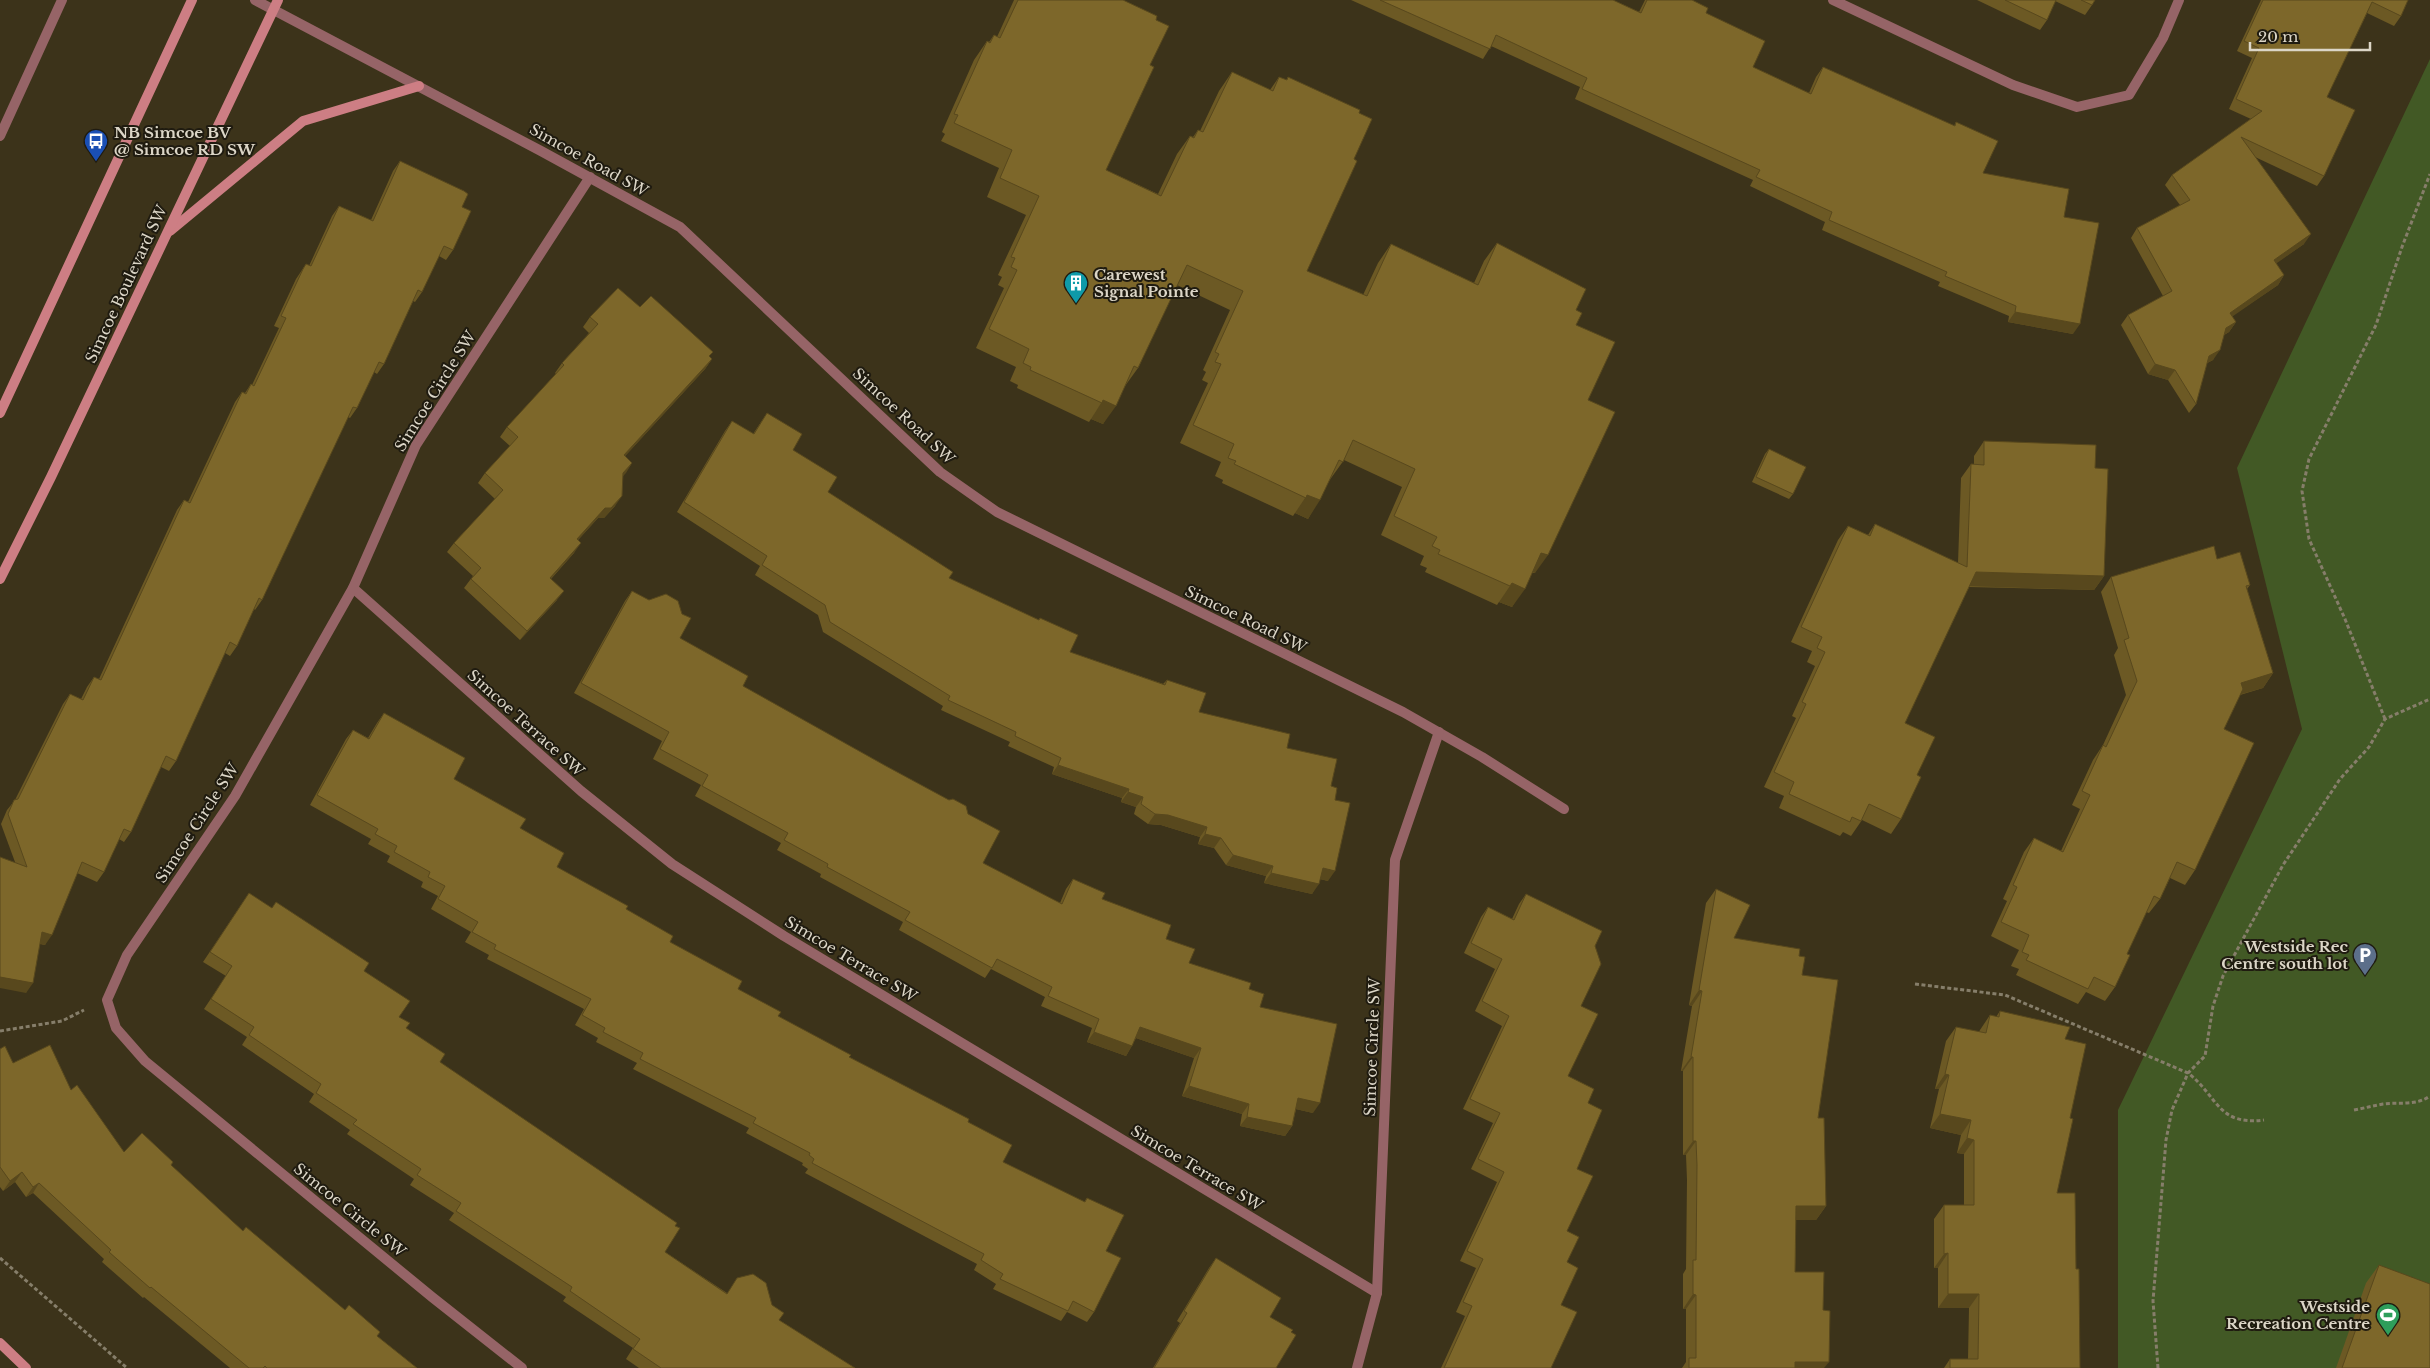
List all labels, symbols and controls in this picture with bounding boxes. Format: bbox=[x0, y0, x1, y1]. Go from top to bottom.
scale bar bbox=[2250, 20, 2370, 52]
text: 20 m bbox=[2258, 27, 2298, 46]
street label: Simcoe Road SW bbox=[526, 119, 652, 201]
place label: NB Simcoe BV @ Simcoe RD SW bbox=[114, 123, 256, 159]
bus stop icon: NB Simcoe BV @ Simcoe RD SW bbox=[83, 128, 109, 162]
street label: Simcoe Boulevard SW bbox=[81, 202, 171, 366]
place label: Carewest Signal Pointe bbox=[1094, 265, 1199, 301]
building icon: Carewest Signal Pointe bbox=[1063, 270, 1089, 304]
street label: Simcoe Circle SW bbox=[390, 327, 480, 455]
street label: Simcoe Road SW bbox=[849, 364, 959, 469]
street label: Simcoe Road SW bbox=[1182, 581, 1310, 657]
street label: Simcoe Terrace SW bbox=[464, 665, 589, 781]
street label: Simcoe Circle SW bbox=[151, 759, 243, 886]
street label: Simcoe Terrace SW bbox=[781, 912, 921, 1006]
place label: Westside Rec Centre south lot bbox=[2221, 937, 2349, 973]
parking icon: Westside Rec Centre south lot bbox=[2352, 942, 2378, 976]
street label: Simcoe Circle SW bbox=[1360, 977, 1384, 1117]
street label: Simcoe Terrace SW bbox=[1127, 1121, 1267, 1215]
street label: Simcoe Circle SW bbox=[290, 1159, 410, 1261]
place label: Westside Recreation Centre bbox=[2226, 1297, 2370, 1333]
sports icon: Westside Recreation Centre bbox=[2375, 1302, 2401, 1336]

